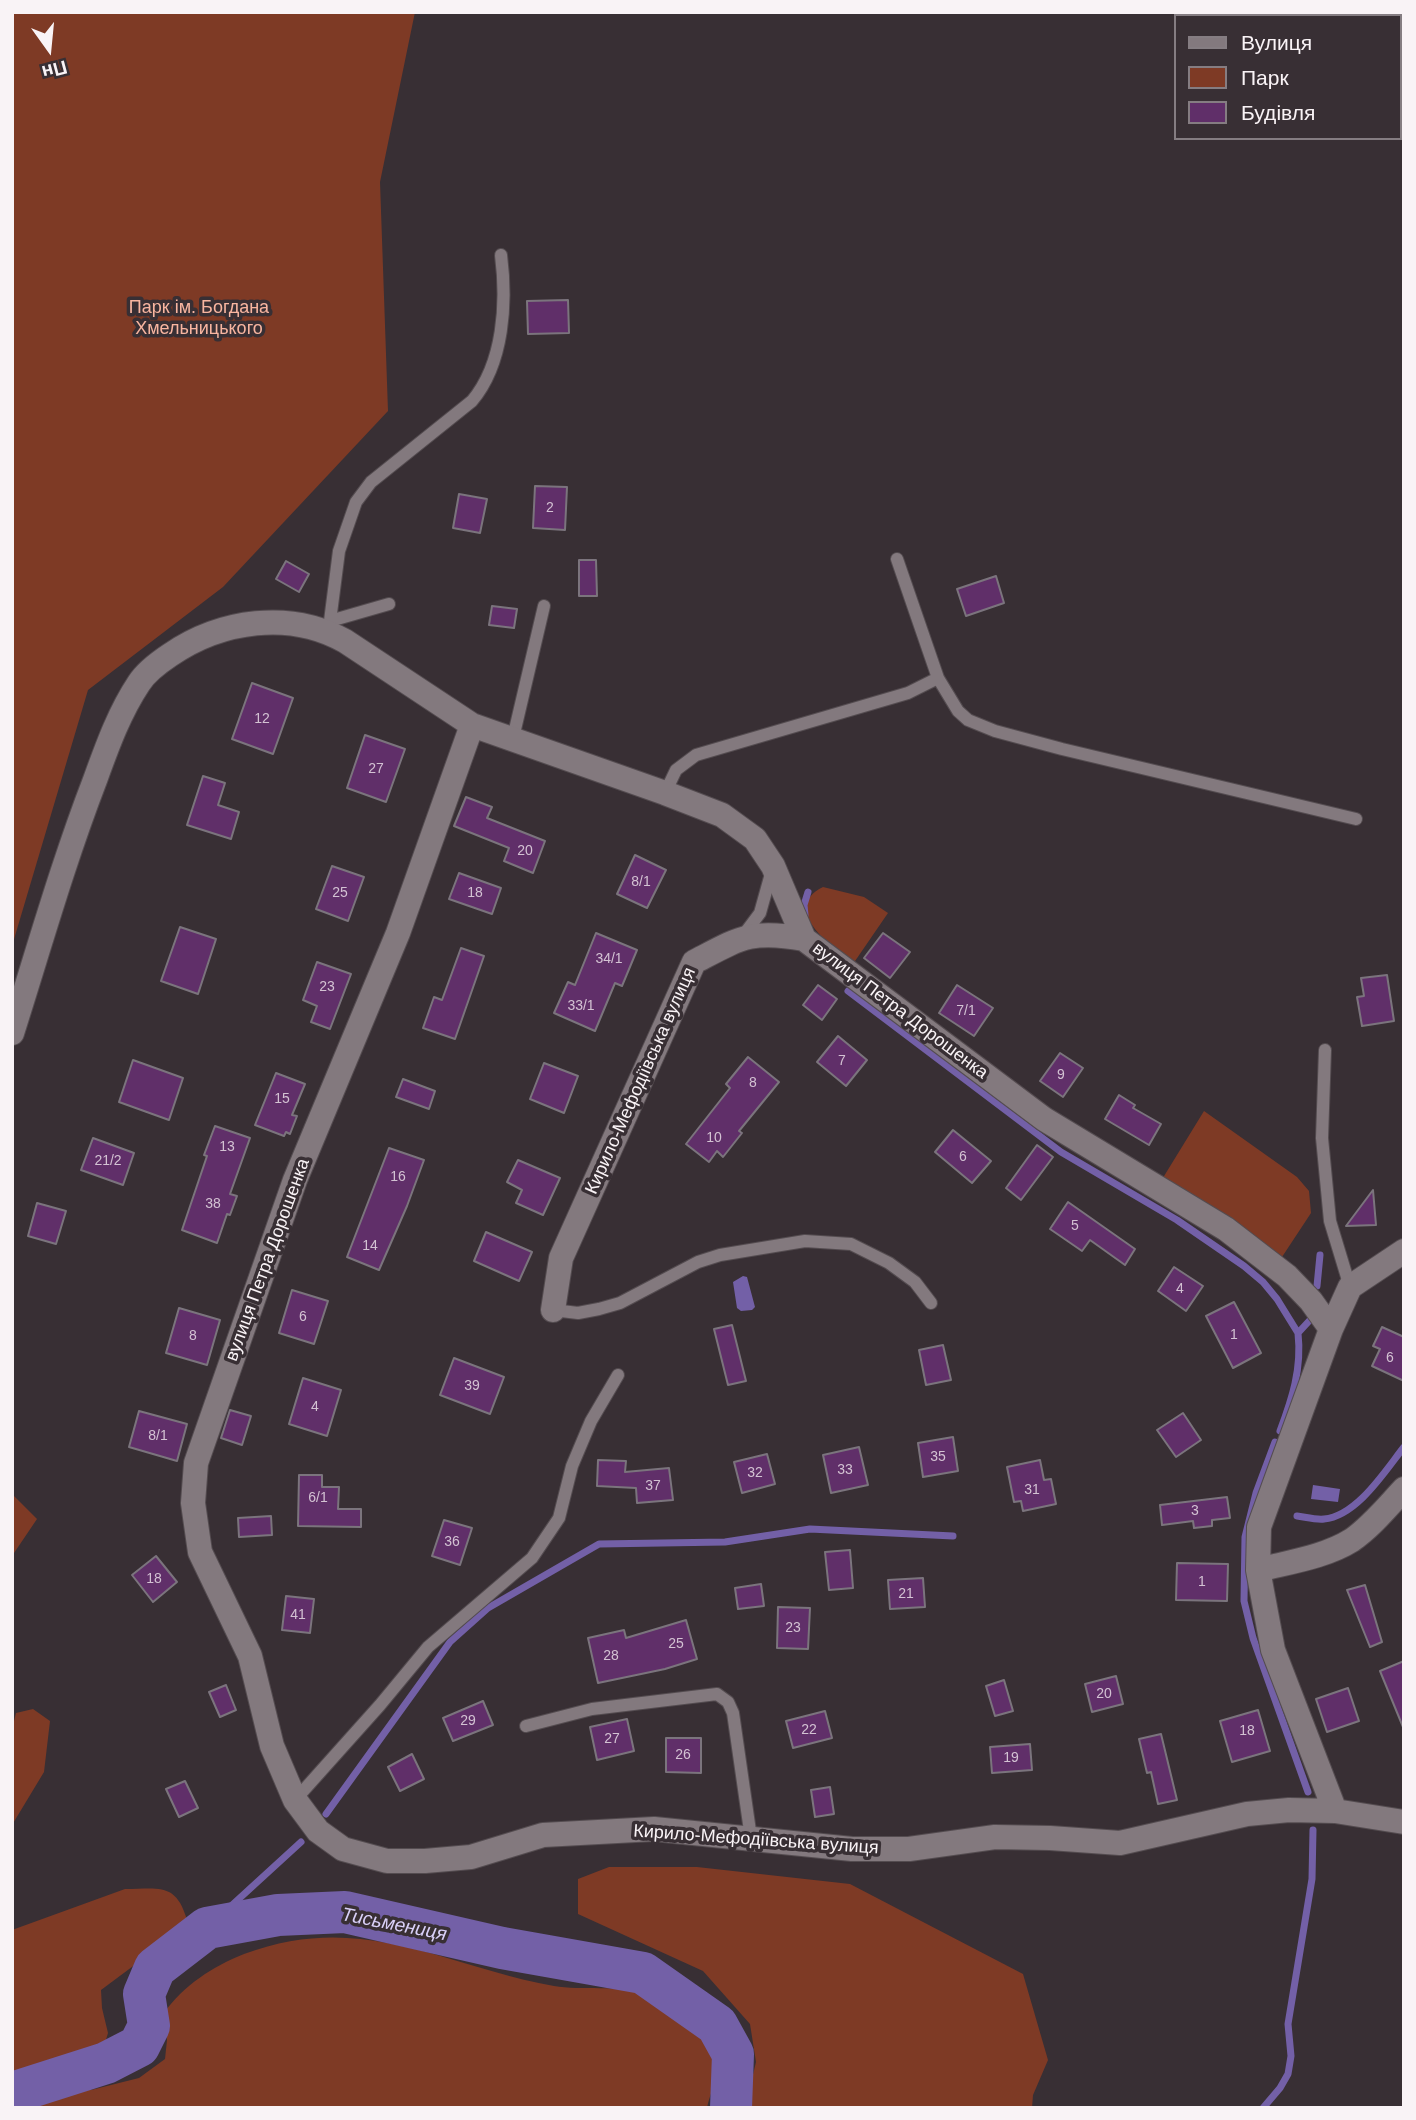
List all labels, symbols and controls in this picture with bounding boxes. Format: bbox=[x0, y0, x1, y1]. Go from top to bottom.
north arrow bbox=[14, 14, 84, 84]
legend bbox=[1174, 14, 1402, 140]
text: Вулиця bbox=[1241, 31, 1312, 54]
text: Пн bbox=[40, 56, 69, 83]
text: Парк bbox=[1241, 66, 1289, 89]
text: Будівля bbox=[1241, 101, 1315, 124]
park label: Парк ім. Богдана Хмельницького bbox=[129, 297, 269, 340]
house number: 2 bbox=[546, 500, 554, 516]
house number: 12 bbox=[254, 711, 270, 727]
house number: 27 bbox=[368, 761, 384, 777]
house number: 20 bbox=[517, 843, 533, 859]
house number: 8/1 bbox=[631, 874, 651, 890]
house number: 25 bbox=[332, 885, 348, 901]
house number: 18 bbox=[467, 885, 483, 901]
street label: вулиця Петра Дорошенка bbox=[808, 938, 992, 1084]
house number: 34/1 bbox=[595, 951, 623, 967]
street label: Кирило-Мефодіївська вулиця bbox=[581, 964, 701, 1198]
house number: 23 bbox=[319, 979, 335, 995]
house number: 33/1 bbox=[567, 998, 595, 1014]
house number: 7/1 bbox=[956, 1003, 976, 1019]
house number: 7 bbox=[838, 1053, 846, 1069]
house number: 9 bbox=[1057, 1067, 1065, 1083]
house number: 8 bbox=[749, 1075, 757, 1091]
house number: 15 bbox=[274, 1091, 290, 1107]
house number: 10 bbox=[706, 1130, 722, 1146]
house number: 13 bbox=[219, 1139, 235, 1155]
house number: 6 bbox=[959, 1149, 967, 1165]
house number: 21/2 bbox=[94, 1153, 122, 1169]
street label: вулиця Петра Дорошенка bbox=[221, 1156, 315, 1364]
house number: 16 bbox=[390, 1169, 406, 1185]
house number: 38 bbox=[205, 1196, 221, 1212]
house number: 5 bbox=[1071, 1218, 1079, 1234]
house number: 14 bbox=[362, 1238, 378, 1254]
house number: 4 bbox=[1176, 1281, 1184, 1297]
house number: 6 bbox=[299, 1309, 307, 1325]
house number: 1 bbox=[1230, 1327, 1238, 1343]
house number: 8 bbox=[189, 1328, 197, 1344]
house number: 6 bbox=[1386, 1350, 1394, 1366]
house number: 39 bbox=[464, 1378, 480, 1394]
house number: 4 bbox=[311, 1399, 319, 1415]
house number: 8/1 bbox=[148, 1428, 168, 1444]
house number: 35 bbox=[930, 1449, 946, 1465]
house number: 33 bbox=[837, 1462, 853, 1478]
house number: 32 bbox=[747, 1465, 763, 1481]
house number: 37 bbox=[645, 1478, 661, 1494]
house number: 31 bbox=[1024, 1482, 1040, 1498]
house number: 6/1 bbox=[308, 1490, 328, 1506]
house number: 3 bbox=[1191, 1503, 1199, 1519]
house number: 36 bbox=[444, 1534, 460, 1550]
house number: 18 bbox=[146, 1571, 162, 1587]
house number: 1 bbox=[1198, 1574, 1206, 1590]
house number: 21 bbox=[898, 1586, 914, 1602]
house number: 41 bbox=[290, 1607, 306, 1623]
house number: 23 bbox=[785, 1620, 801, 1636]
house number: 25 bbox=[668, 1636, 684, 1652]
house number: 28 bbox=[603, 1648, 619, 1664]
house number: 20 bbox=[1096, 1686, 1112, 1702]
house number: 29 bbox=[460, 1713, 476, 1729]
house number: 22 bbox=[801, 1722, 817, 1738]
house number: 18 bbox=[1239, 1723, 1255, 1739]
house number: 27 bbox=[604, 1731, 620, 1747]
house number: 26 bbox=[675, 1747, 691, 1763]
house number: 19 bbox=[1003, 1750, 1019, 1766]
street label: Кирило-Мефодіївська вулиця bbox=[633, 1821, 879, 1859]
water label: Тисьмениця bbox=[339, 1904, 449, 1946]

